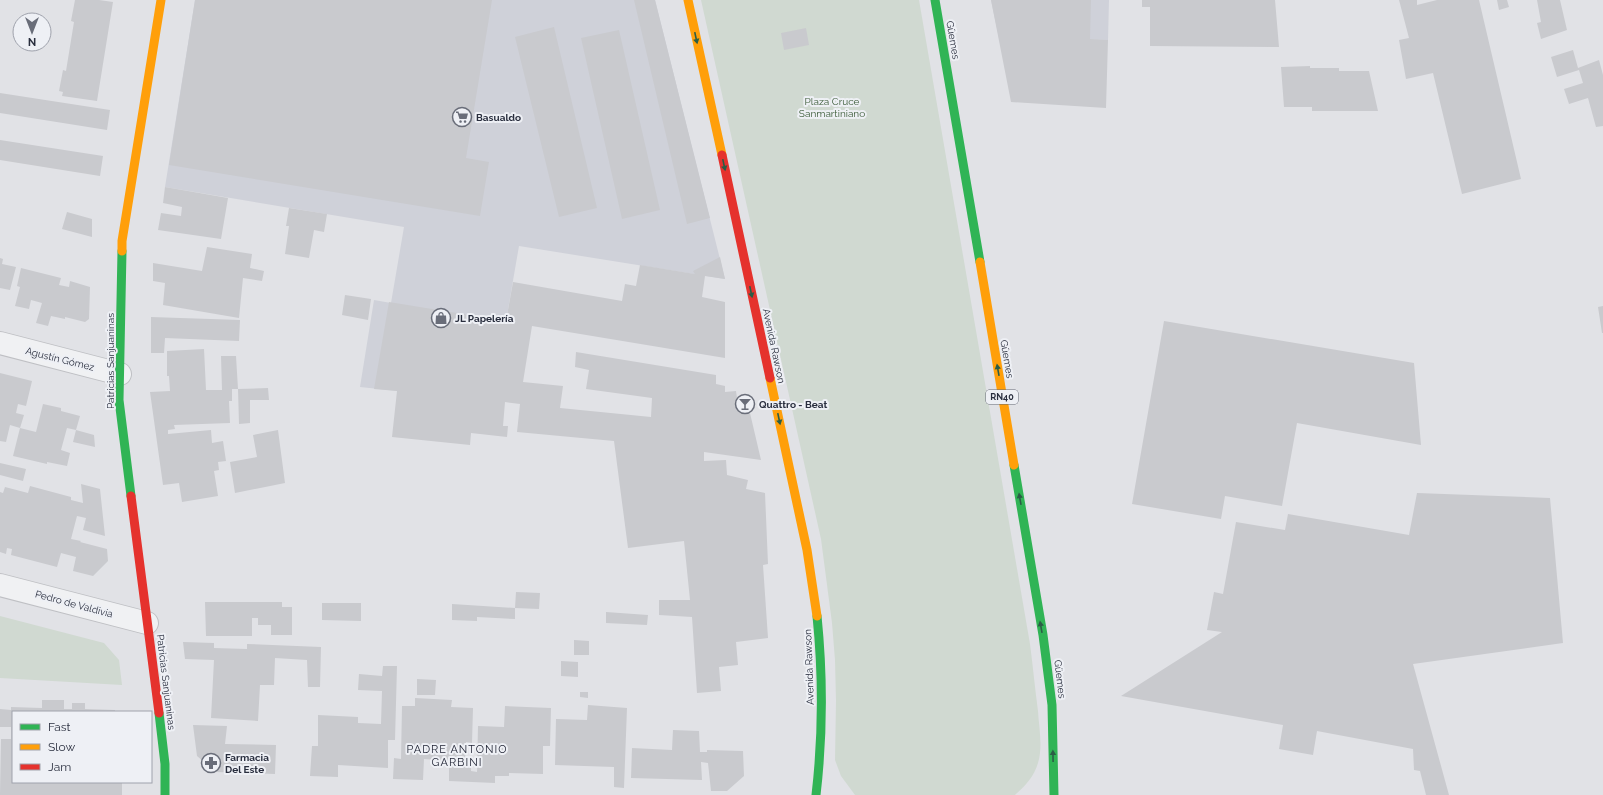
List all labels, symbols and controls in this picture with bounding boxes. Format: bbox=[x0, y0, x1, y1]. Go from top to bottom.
north arrow bbox=[12, 12, 52, 52]
street label: Güemes bbox=[944, 20, 962, 60]
one-way arrow bbox=[693, 32, 699, 44]
text: N bbox=[28, 35, 36, 48]
park label: Plaza Cruce Sanmartiniano bbox=[799, 96, 865, 119]
supermarket icon: Basualdo bbox=[451, 106, 473, 128]
place label: Basualdo bbox=[476, 112, 521, 123]
one-way arrow bbox=[721, 159, 727, 171]
one-way arrow bbox=[749, 286, 755, 298]
shop icon: JL Papelería bbox=[430, 307, 452, 329]
street label: Avenida Rawson bbox=[761, 308, 787, 384]
street label: Patricias Sanjuaninas bbox=[105, 313, 116, 409]
place label: JL Papelería bbox=[455, 313, 514, 324]
street label: Güemes bbox=[998, 339, 1016, 379]
street label: Agustín Gómez bbox=[24, 345, 96, 373]
one-way arrow bbox=[995, 364, 1001, 377]
road number: RN40 bbox=[986, 390, 1018, 404]
bar icon: Quattro - Beat bbox=[734, 393, 756, 415]
place label: Quattro - Beat bbox=[759, 399, 827, 410]
one-way arrow bbox=[776, 413, 782, 425]
one-way arrow bbox=[1016, 492, 1022, 505]
street label: Pedro de Valdivia bbox=[34, 588, 114, 620]
one-way arrow bbox=[1038, 621, 1044, 633]
street label: Avenida Rawson bbox=[802, 629, 816, 705]
street label: Patricias Sanjuaninas bbox=[155, 634, 177, 731]
street label: Güemes bbox=[1052, 659, 1068, 699]
legend bbox=[12, 711, 152, 783]
text: Fast bbox=[48, 720, 71, 734]
text: Slow bbox=[48, 740, 75, 754]
district label: PADRE ANTONIO GARBINI bbox=[406, 743, 508, 769]
one-way arrow bbox=[1050, 750, 1057, 762]
pharmacy icon: Farmacia Del Este bbox=[200, 752, 222, 774]
place label: Farmacia Del Este bbox=[225, 752, 269, 775]
text: Jam bbox=[48, 760, 71, 774]

